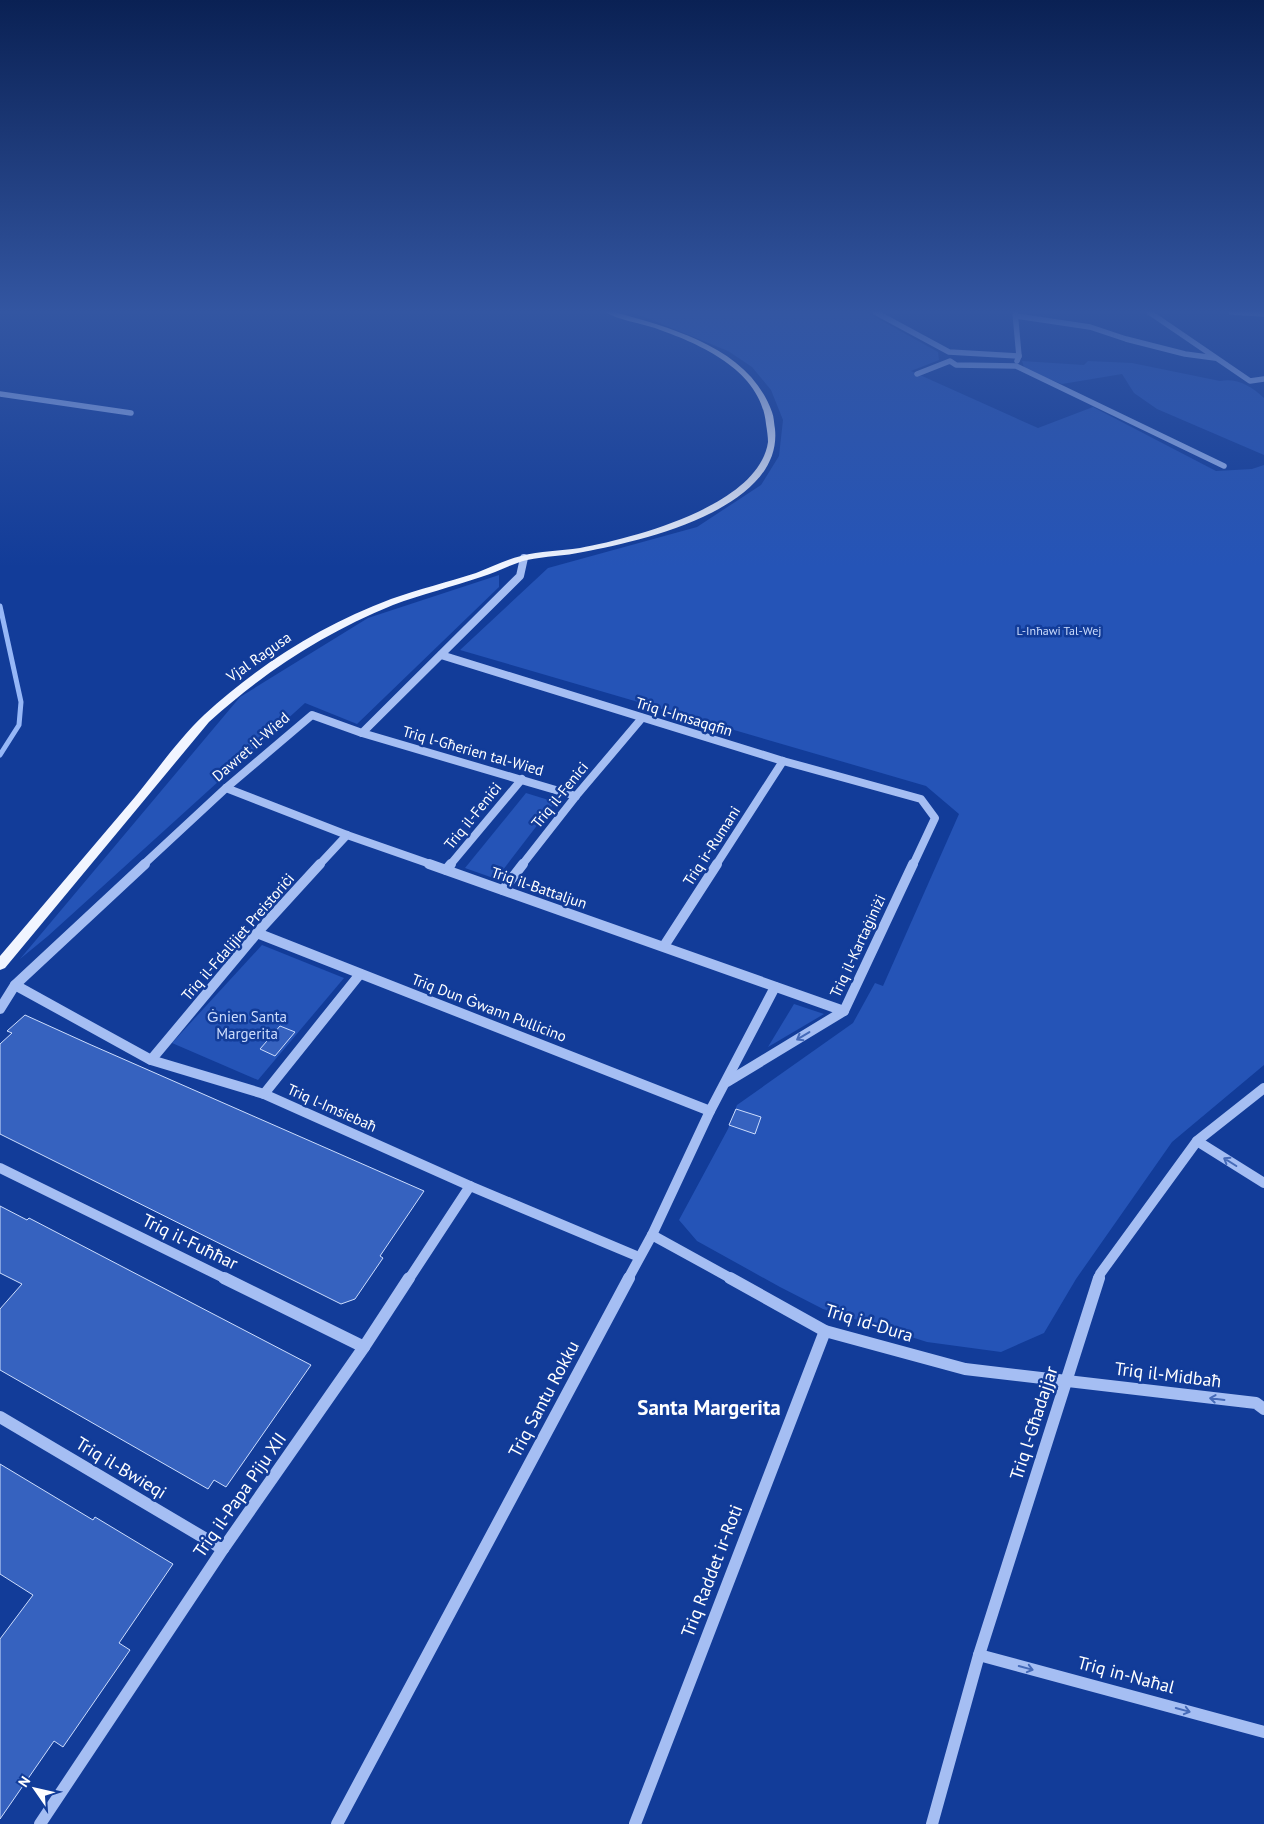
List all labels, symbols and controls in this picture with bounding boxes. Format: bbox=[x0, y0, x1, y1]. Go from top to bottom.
park label: L-Inħawi Tal-Wej bbox=[1017, 623, 1101, 638]
street label: Vjal Ragusa bbox=[222, 627, 295, 686]
street label: Triq l-Imsaqqfin bbox=[633, 693, 735, 740]
street label: Dawret il-Wied bbox=[208, 708, 293, 785]
street label: Triq l-Għerien tal-Wied bbox=[400, 721, 546, 780]
street label: Triq il-Fenici bbox=[527, 758, 592, 832]
street label: Triq il-Feniċi bbox=[440, 778, 505, 853]
street label: Triq ir-Rumani bbox=[679, 802, 744, 889]
street label: Triq il-Battaljun bbox=[489, 862, 590, 913]
street label: Triq il-Fdalijiet Preistoriċi bbox=[177, 869, 298, 1004]
street label: Triq il-Kartaġiniżi bbox=[825, 891, 890, 1000]
street label: Triq Dun Ġwann Pullicino bbox=[409, 969, 569, 1046]
park label: Ġnien Santa Margerita bbox=[207, 1007, 287, 1043]
one-way arrow bbox=[796, 1032, 810, 1042]
street label: Triq l-Imsiebaħ bbox=[284, 1079, 380, 1136]
one-way arrow bbox=[1224, 1157, 1238, 1167]
street label: Triq il-Fuħħar bbox=[138, 1208, 242, 1275]
street label: Triq id-Dura bbox=[822, 1298, 916, 1347]
street label: Triq Santu Rokku bbox=[503, 1336, 584, 1461]
street label: Triq il-Midbaħ bbox=[1113, 1357, 1223, 1392]
street label: Triq l-Għadajjar bbox=[1004, 1363, 1063, 1483]
district label: Santa Margerita bbox=[637, 1394, 781, 1421]
one-way arrow bbox=[1210, 1394, 1226, 1404]
street label: Triq il-Papa Piju XII bbox=[188, 1428, 291, 1562]
street label: Triq il-Bwieqi bbox=[72, 1431, 171, 1504]
street label: Triq Raddet ir-Roti bbox=[676, 1501, 747, 1640]
street label: Triq in-Naħal bbox=[1075, 1650, 1178, 1699]
one-way arrow bbox=[1017, 1663, 1033, 1673]
one-way arrow bbox=[1174, 1705, 1190, 1715]
north arrow bbox=[10, 1764, 60, 1814]
text: N bbox=[14, 1773, 34, 1791]

